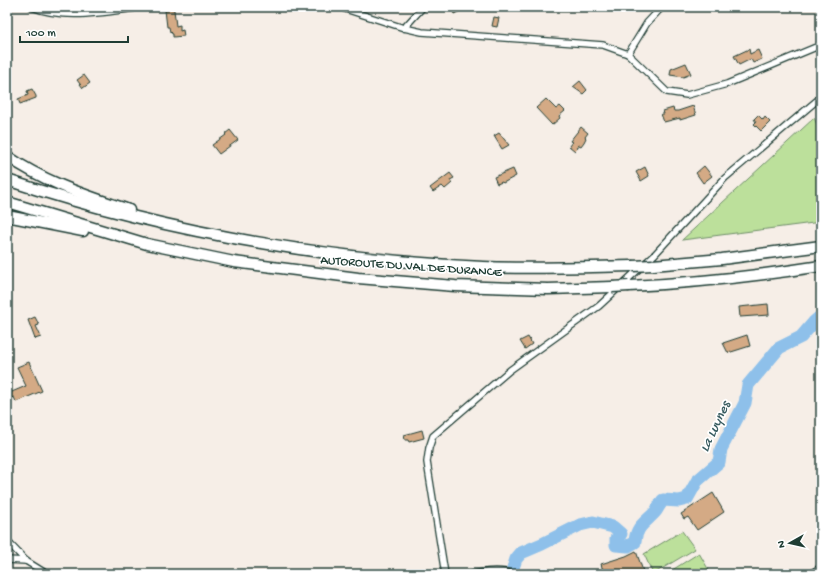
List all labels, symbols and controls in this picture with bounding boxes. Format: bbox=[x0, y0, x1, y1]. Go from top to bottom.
scale bar bbox=[20, 18, 128, 44]
text: 100 m bbox=[25, 27, 56, 41]
street label: AUTOROUTE DU VAL DE DURANCE bbox=[320, 253, 503, 281]
water label: La Luynes bbox=[697, 397, 736, 455]
north arrow bbox=[770, 523, 810, 563]
text: N bbox=[776, 540, 789, 549]

